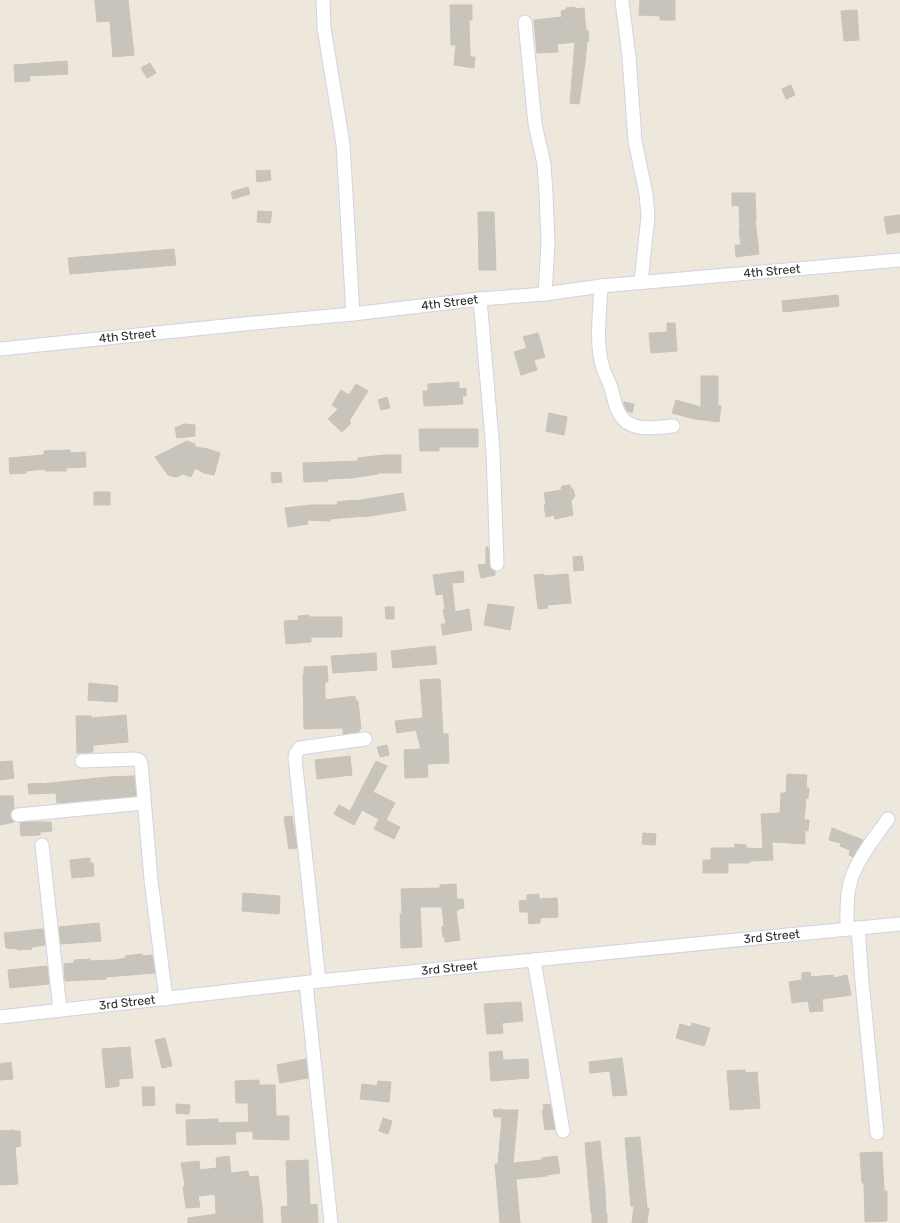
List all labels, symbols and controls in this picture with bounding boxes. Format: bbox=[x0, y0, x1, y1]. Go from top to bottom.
street label: 4th Street bbox=[743, 262, 801, 281]
street label: 4th Street bbox=[420, 292, 479, 313]
street label: 4th Street bbox=[98, 326, 157, 346]
street label: 3rd Street bbox=[743, 927, 801, 946]
street label: 3rd Street bbox=[421, 958, 478, 978]
street label: 3rd Street bbox=[98, 992, 156, 1013]

